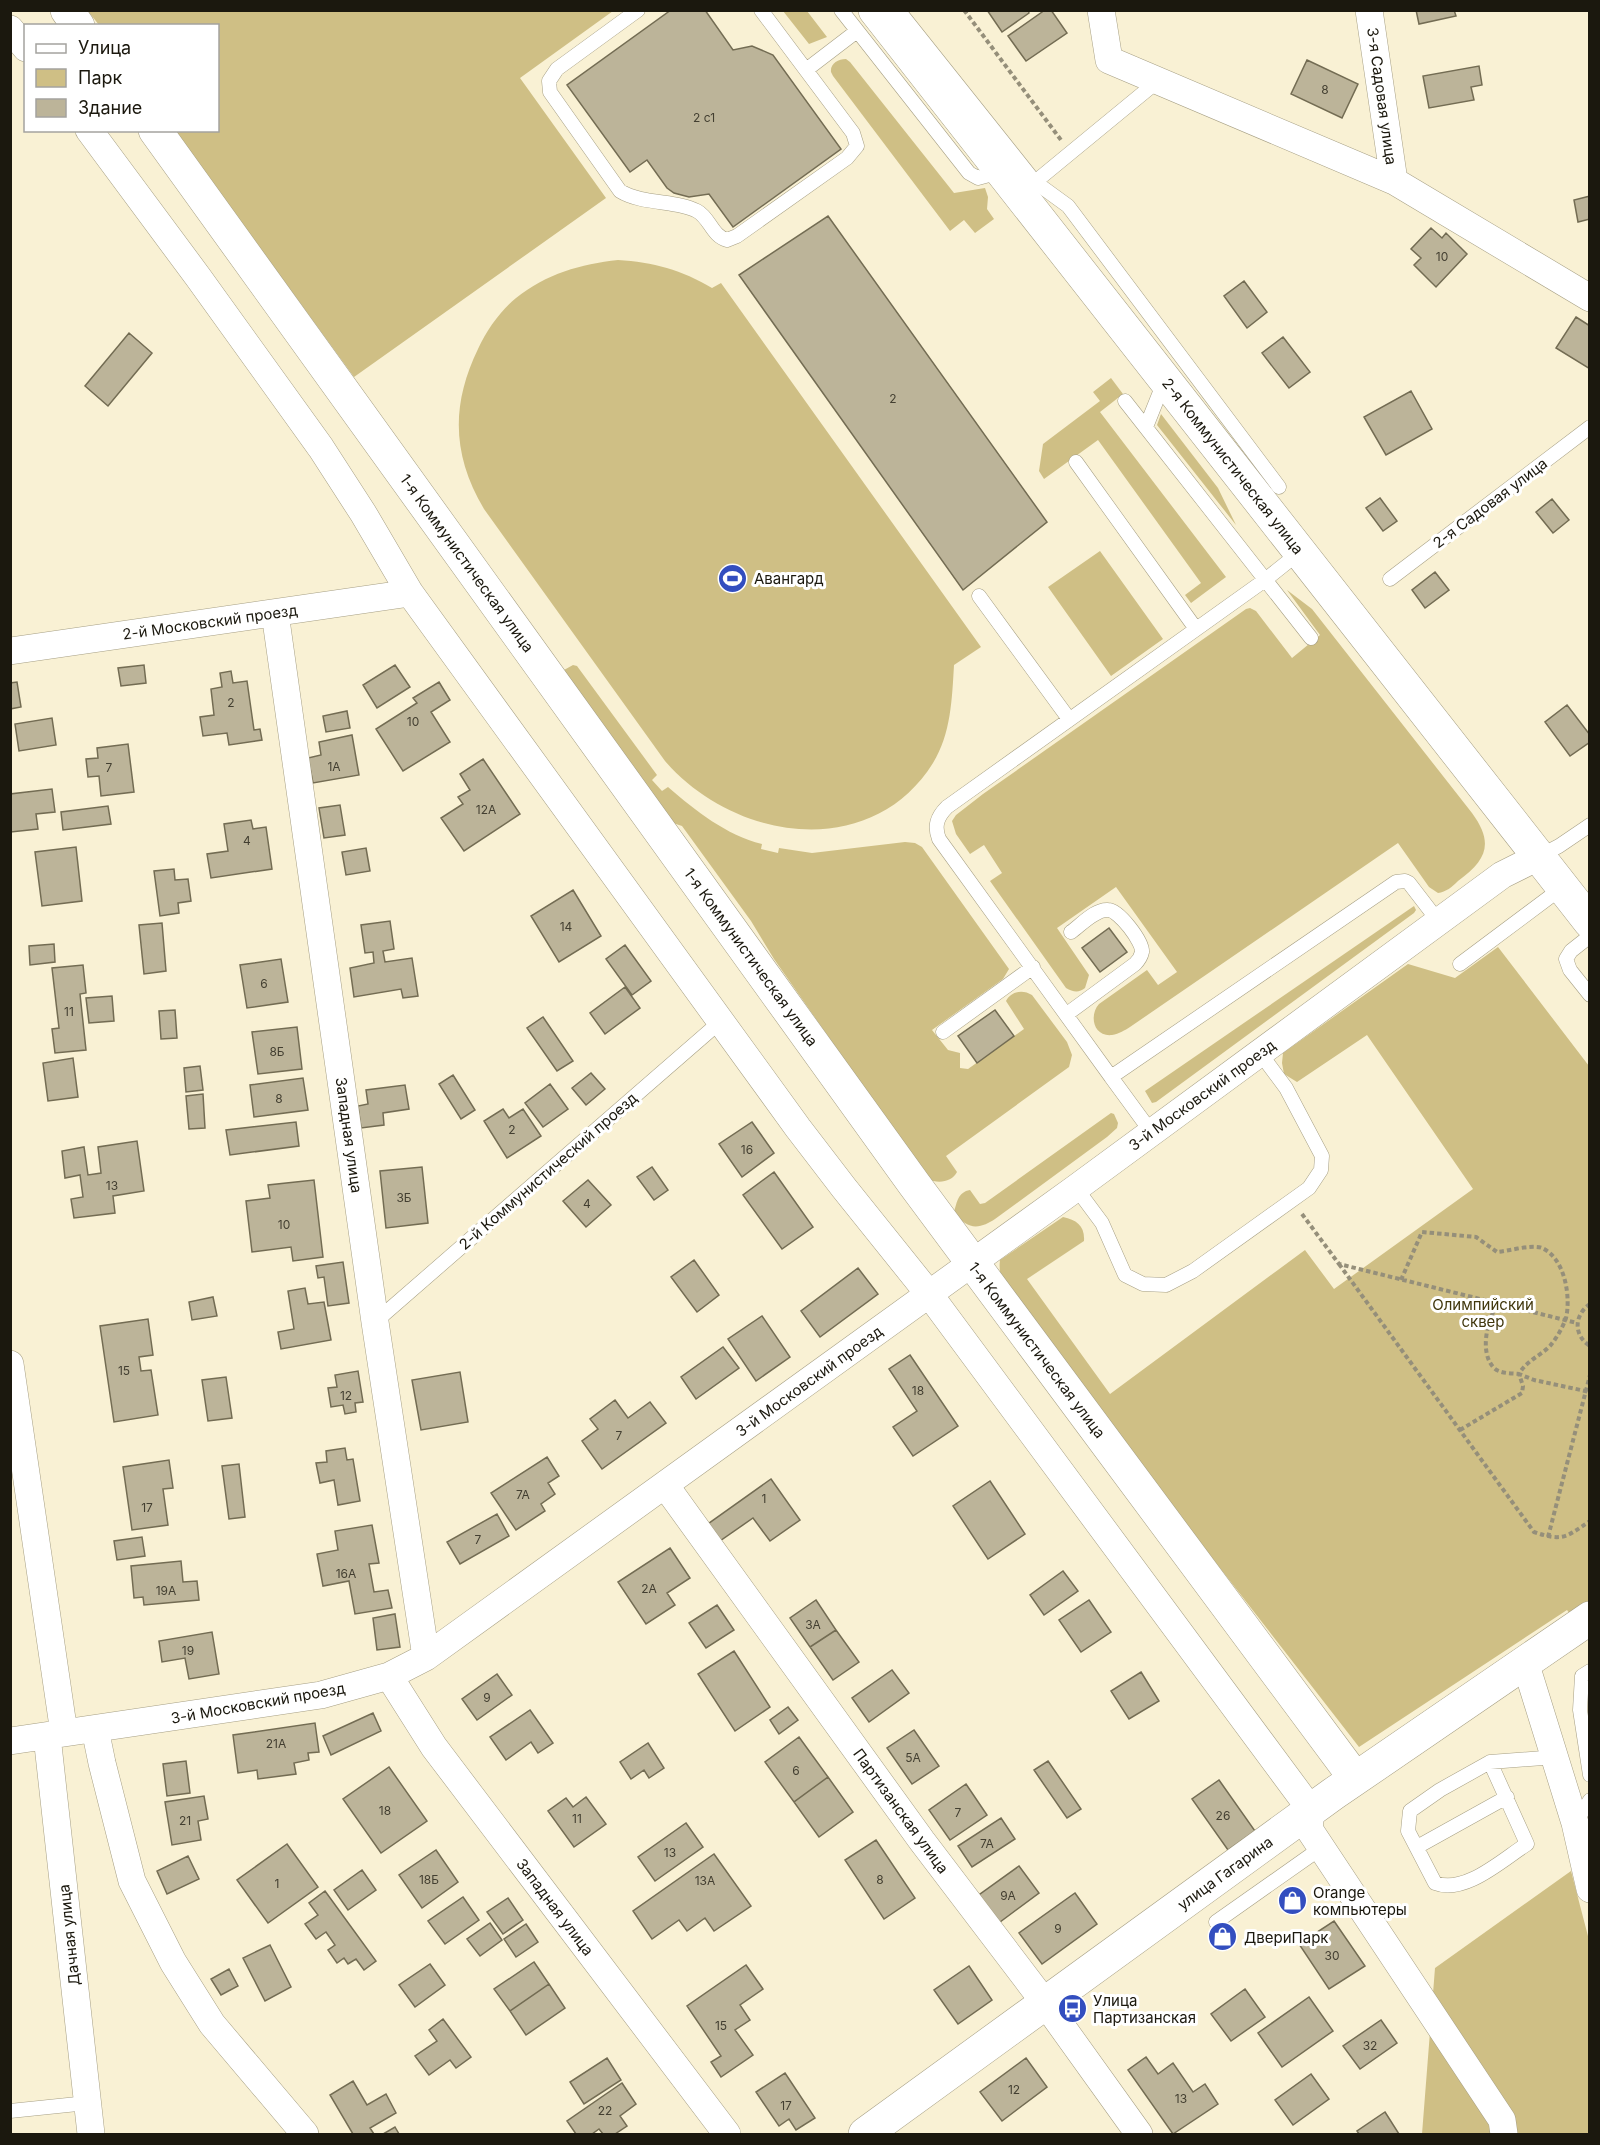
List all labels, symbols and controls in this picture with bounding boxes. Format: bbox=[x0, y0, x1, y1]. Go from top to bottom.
legend bbox=[24, 24, 219, 132]
street label: 3-я Садовая улица bbox=[1363, 26, 1401, 166]
text: Улица bbox=[78, 37, 131, 58]
text: Парк bbox=[78, 67, 123, 88]
house number: 8 bbox=[1321, 82, 1329, 97]
text: Здание bbox=[78, 97, 142, 118]
house number: 2 с1 bbox=[693, 110, 715, 125]
house number: 10 bbox=[1436, 249, 1448, 264]
street label: 2-я Коммунистическая улица bbox=[1158, 374, 1308, 558]
house number: 2 bbox=[889, 391, 897, 406]
street label: 2-я Садовая улица bbox=[1429, 454, 1551, 552]
street label: 1-я Коммунистическая улица bbox=[396, 470, 538, 656]
sports icon: Авангард bbox=[717, 562, 749, 594]
place label: Авангард bbox=[754, 569, 824, 588]
street label: 2-й Московский проезд bbox=[121, 600, 299, 644]
house number: 2 bbox=[227, 695, 235, 710]
house number: 10 bbox=[407, 714, 419, 729]
house number: 1А bbox=[327, 759, 341, 774]
house number: 7 bbox=[106, 760, 113, 775]
house number: 12А bbox=[476, 802, 496, 817]
house number: 4 bbox=[243, 833, 251, 848]
street label: 1-я Коммунистическая улица bbox=[680, 864, 822, 1050]
house number: 14 bbox=[560, 919, 573, 934]
house number: 6 bbox=[260, 976, 268, 991]
house number: 11 bbox=[64, 1004, 74, 1019]
street label: 3-й Московский проезд bbox=[1125, 1035, 1279, 1155]
house number: 8Б bbox=[269, 1044, 285, 1059]
street label: Западная улица bbox=[331, 1076, 367, 1194]
street label: 2-й Коммунистический проезд bbox=[455, 1088, 641, 1254]
house number: 8 bbox=[275, 1091, 283, 1106]
house number: 2 bbox=[508, 1122, 516, 1137]
house number: 16 bbox=[741, 1142, 753, 1157]
house number: 13 bbox=[106, 1178, 118, 1193]
house number: 3Б bbox=[396, 1190, 412, 1205]
house number: 4 bbox=[583, 1196, 591, 1211]
house number: 10 bbox=[278, 1217, 290, 1232]
street label: 1-я Коммунистическая улица bbox=[965, 1258, 1109, 1442]
park label: Олимпийский сквер bbox=[1432, 1295, 1534, 1331]
street label: 3-й Московский проезд bbox=[732, 1321, 886, 1441]
house number: 15 bbox=[118, 1363, 130, 1378]
house number: 18 bbox=[912, 1383, 924, 1398]
house number: 12 bbox=[340, 1388, 352, 1403]
house number: 7 bbox=[616, 1428, 623, 1443]
house number: 7А bbox=[516, 1487, 530, 1502]
house number: 1 bbox=[762, 1491, 766, 1506]
house number: 17 bbox=[141, 1500, 153, 1515]
house number: 7 bbox=[475, 1532, 482, 1547]
house number: 16А bbox=[336, 1566, 356, 1581]
house number: 2А bbox=[641, 1581, 657, 1596]
house number: 19А bbox=[156, 1583, 176, 1598]
house number: 3А bbox=[805, 1617, 821, 1632]
house number: 19 bbox=[182, 1643, 194, 1658]
street label: 3-й Московский проезд bbox=[169, 1678, 347, 1728]
house number: 9 bbox=[483, 1690, 491, 1705]
house number: 21А bbox=[266, 1736, 286, 1751]
street label: Партизанская улица bbox=[849, 1745, 953, 1877]
house number: 5А bbox=[905, 1750, 921, 1765]
house number: 6 bbox=[792, 1763, 800, 1778]
house number: 18 bbox=[379, 1803, 391, 1818]
house number: 7 bbox=[955, 1805, 962, 1820]
house number: 26 bbox=[1216, 1808, 1230, 1823]
house number: 11 bbox=[572, 1811, 582, 1826]
house number: 21 bbox=[179, 1813, 191, 1828]
street label: улица Гагарина bbox=[1174, 1832, 1276, 1914]
house number: 7А bbox=[980, 1836, 994, 1851]
house number: 13 bbox=[664, 1845, 676, 1860]
street label: Западная улица bbox=[512, 1855, 598, 1959]
house number: 18Б bbox=[419, 1872, 439, 1887]
house number: 8 bbox=[876, 1872, 884, 1887]
house number: 13А bbox=[695, 1873, 715, 1888]
house number: 1 bbox=[275, 1876, 279, 1891]
street label: Дачная улица bbox=[54, 1883, 84, 1987]
place label: Orange компьютеры bbox=[1313, 1883, 1407, 1919]
shop icon: Orange компьютеры bbox=[1276, 1885, 1308, 1917]
house number: 9А bbox=[1000, 1888, 1016, 1903]
house number: 9 bbox=[1054, 1921, 1062, 1936]
shop icon: ДвериПарк bbox=[1207, 1921, 1239, 1953]
place label: ДвериПарк bbox=[1244, 1928, 1328, 1947]
house number: 30 bbox=[1325, 1948, 1339, 1963]
place label: Улица Партизанская bbox=[1093, 1991, 1196, 2027]
bus stop icon: Улица Партизанская bbox=[1056, 1993, 1088, 2025]
house number: 15 bbox=[715, 2018, 727, 2033]
house number: 32 bbox=[1363, 2038, 1377, 2053]
house number: 12 bbox=[1008, 2082, 1020, 2097]
house number: 13 bbox=[1175, 2091, 1187, 2106]
house number: 17 bbox=[780, 2098, 792, 2113]
house number: 22 bbox=[598, 2103, 612, 2118]

